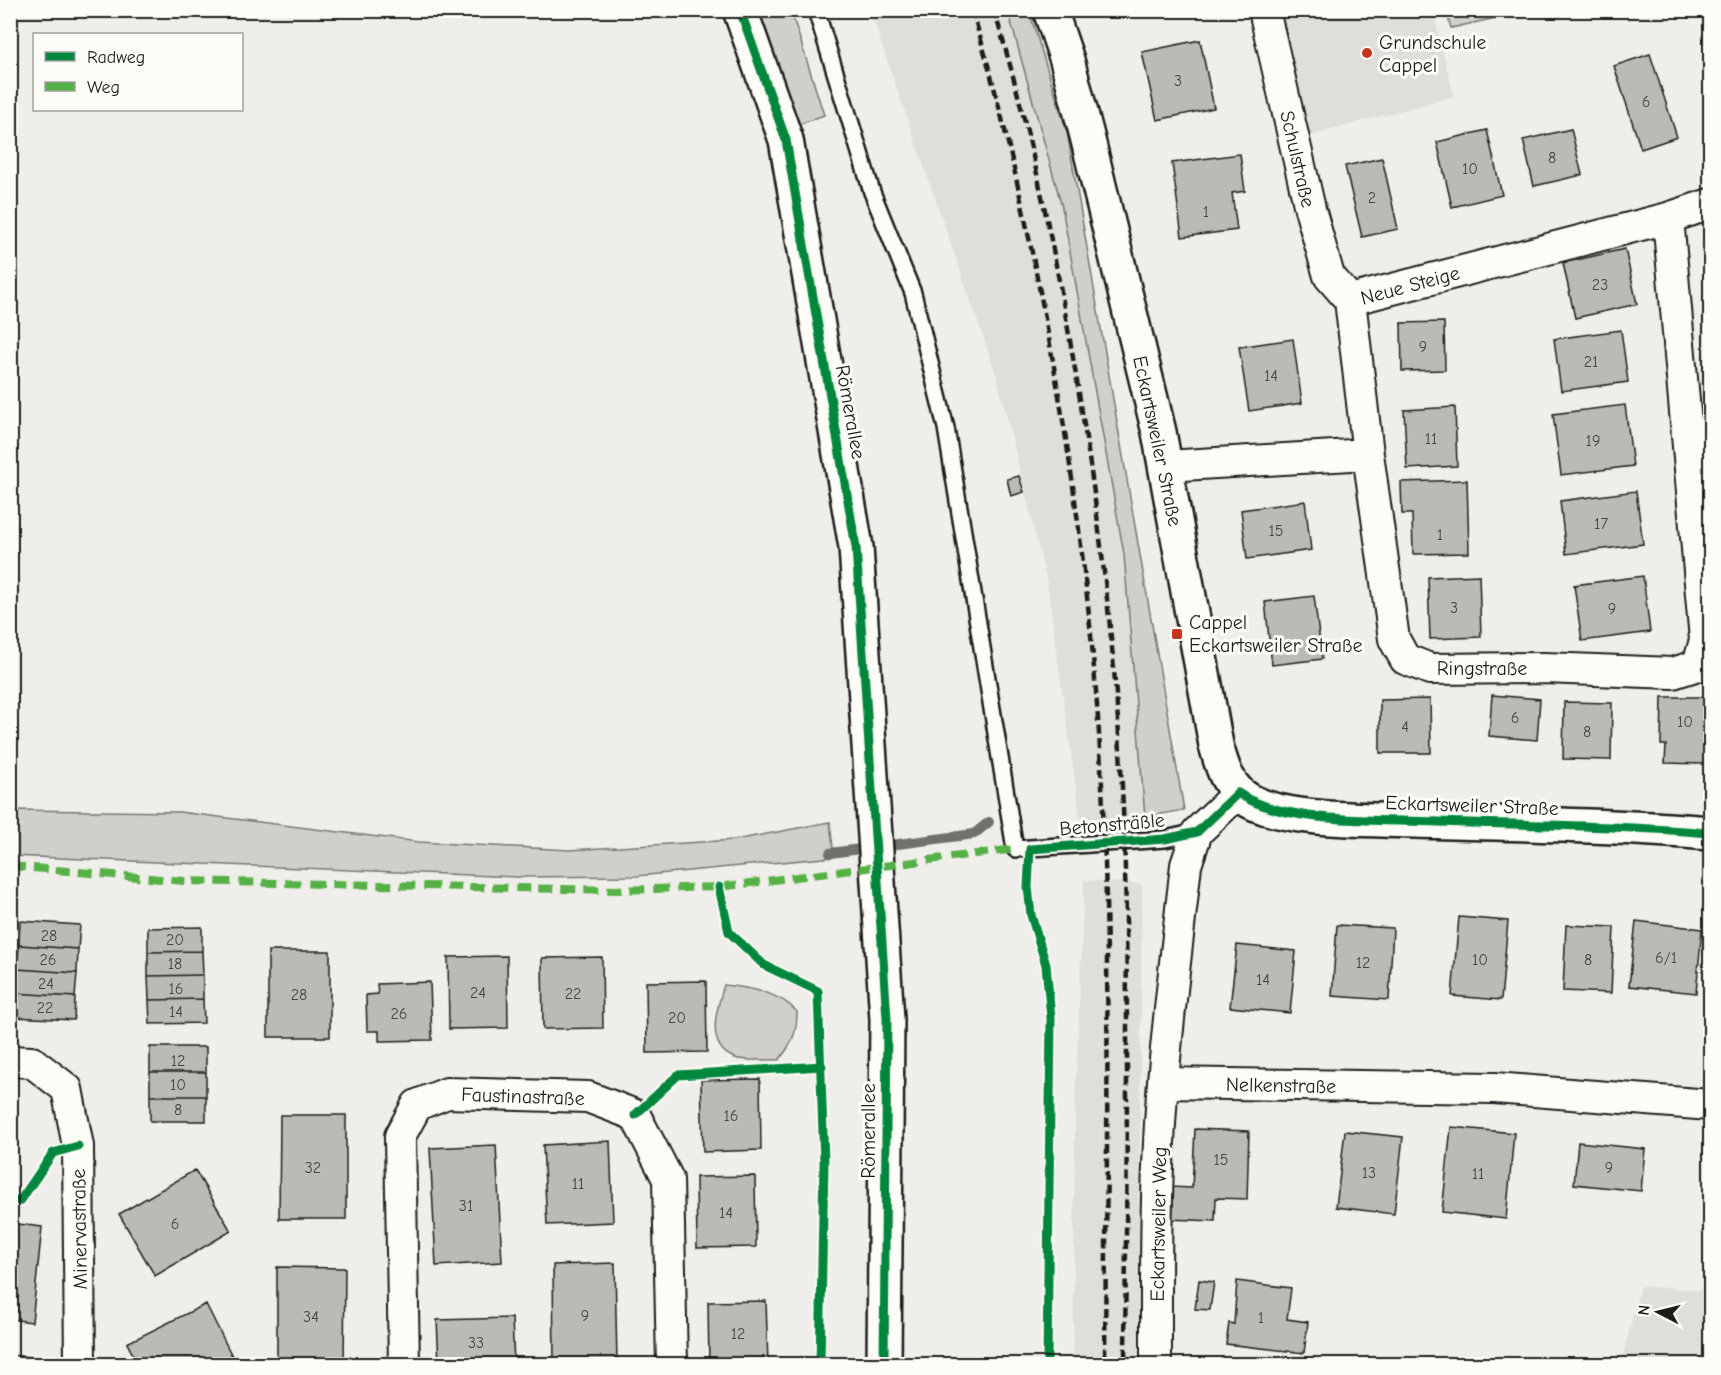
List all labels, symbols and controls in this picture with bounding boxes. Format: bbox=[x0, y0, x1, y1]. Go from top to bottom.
place label: Grundschule Cappel bbox=[1379, 31, 1486, 77]
legend bbox=[33, 33, 243, 111]
marker: Grundschule Cappel bbox=[1360, 46, 1374, 60]
text: Radweg bbox=[87, 47, 145, 68]
house number: 3 bbox=[1174, 72, 1182, 90]
text: Weg bbox=[87, 77, 120, 98]
house number: 6 bbox=[1642, 93, 1650, 111]
street label: Schulstraße bbox=[1275, 109, 1320, 210]
house number: 8 bbox=[1548, 149, 1556, 167]
house number: 10 bbox=[1462, 160, 1478, 178]
house number: 2 bbox=[1368, 189, 1376, 207]
house number: 1 bbox=[1203, 203, 1209, 221]
street label: Neue Steige bbox=[1358, 261, 1462, 310]
house number: 23 bbox=[1592, 276, 1608, 294]
house number: 9 bbox=[1419, 338, 1427, 356]
house number: 21 bbox=[1584, 353, 1598, 371]
street label: Eckartsweiler Straße bbox=[1128, 354, 1187, 528]
street label: Römerallee bbox=[831, 363, 870, 461]
house number: 14 bbox=[1264, 367, 1278, 385]
house number: 11 bbox=[1425, 430, 1437, 448]
house number: 19 bbox=[1586, 432, 1600, 450]
house number: 17 bbox=[1594, 515, 1608, 533]
house number: 15 bbox=[1268, 522, 1284, 540]
house number: 1 bbox=[1437, 526, 1443, 544]
house number: 3 bbox=[1450, 599, 1458, 617]
house number: 9 bbox=[1608, 600, 1616, 618]
place label: Cappel Eckartsweiler Straße bbox=[1189, 611, 1363, 657]
marker: Cappel Eckartsweiler Straße bbox=[1170, 627, 1184, 641]
street label: Ringstraße bbox=[1437, 657, 1527, 680]
house number: 6 bbox=[1511, 709, 1519, 727]
house number: 10 bbox=[1677, 713, 1693, 731]
house number: 4 bbox=[1401, 718, 1409, 736]
house number: 8 bbox=[1583, 723, 1591, 741]
street label: Eckartsweiler Straße bbox=[1385, 791, 1559, 820]
street label: Betonsträßle bbox=[1058, 808, 1166, 841]
house number: 28 bbox=[41, 927, 57, 945]
house number: 20 bbox=[166, 931, 184, 949]
house number: 6/1 bbox=[1655, 949, 1677, 967]
house number: 26 bbox=[39, 951, 57, 969]
house number: 10 bbox=[1472, 951, 1488, 969]
house number: 8 bbox=[1584, 951, 1592, 969]
house number: 12 bbox=[1356, 954, 1370, 972]
house number: 18 bbox=[168, 955, 182, 973]
house number: 14 bbox=[1256, 971, 1270, 989]
house number: 24 bbox=[38, 975, 54, 993]
house number: 16 bbox=[168, 980, 184, 998]
house number: 24 bbox=[470, 984, 486, 1002]
house number: 22 bbox=[565, 985, 581, 1003]
house number: 28 bbox=[291, 986, 307, 1004]
house number: 22 bbox=[37, 999, 53, 1017]
house number: 14 bbox=[169, 1003, 183, 1021]
house number: 26 bbox=[390, 1005, 408, 1023]
house number: 20 bbox=[668, 1009, 686, 1027]
house number: 12 bbox=[171, 1052, 185, 1070]
street label: Nelkenstraße bbox=[1226, 1073, 1336, 1098]
house number: 10 bbox=[170, 1076, 186, 1094]
street label: Faustinastraße bbox=[461, 1083, 585, 1110]
street label: Römerallee bbox=[857, 1083, 880, 1179]
house number: 8 bbox=[174, 1101, 182, 1119]
house number: 16 bbox=[723, 1107, 739, 1125]
street label: Eckartsweiler Weg bbox=[1146, 1146, 1171, 1302]
house number: 15 bbox=[1213, 1151, 1229, 1169]
house number: 32 bbox=[305, 1159, 321, 1177]
house number: 9 bbox=[1605, 1159, 1613, 1177]
house number: 13 bbox=[1362, 1164, 1376, 1182]
house number: 11 bbox=[1472, 1165, 1484, 1183]
street label: Minervastraße bbox=[67, 1168, 92, 1290]
house number: 11 bbox=[572, 1175, 584, 1193]
house number: 31 bbox=[459, 1197, 473, 1215]
house number: 14 bbox=[719, 1204, 733, 1222]
house number: 6 bbox=[171, 1215, 179, 1233]
north arrow bbox=[1628, 1282, 1688, 1342]
text: N bbox=[1635, 1304, 1654, 1317]
house number: 9 bbox=[581, 1307, 589, 1325]
house number: 34 bbox=[303, 1308, 319, 1326]
house number: 1 bbox=[1258, 1309, 1264, 1327]
house number: 12 bbox=[731, 1325, 745, 1343]
house number: 33 bbox=[468, 1334, 484, 1352]

